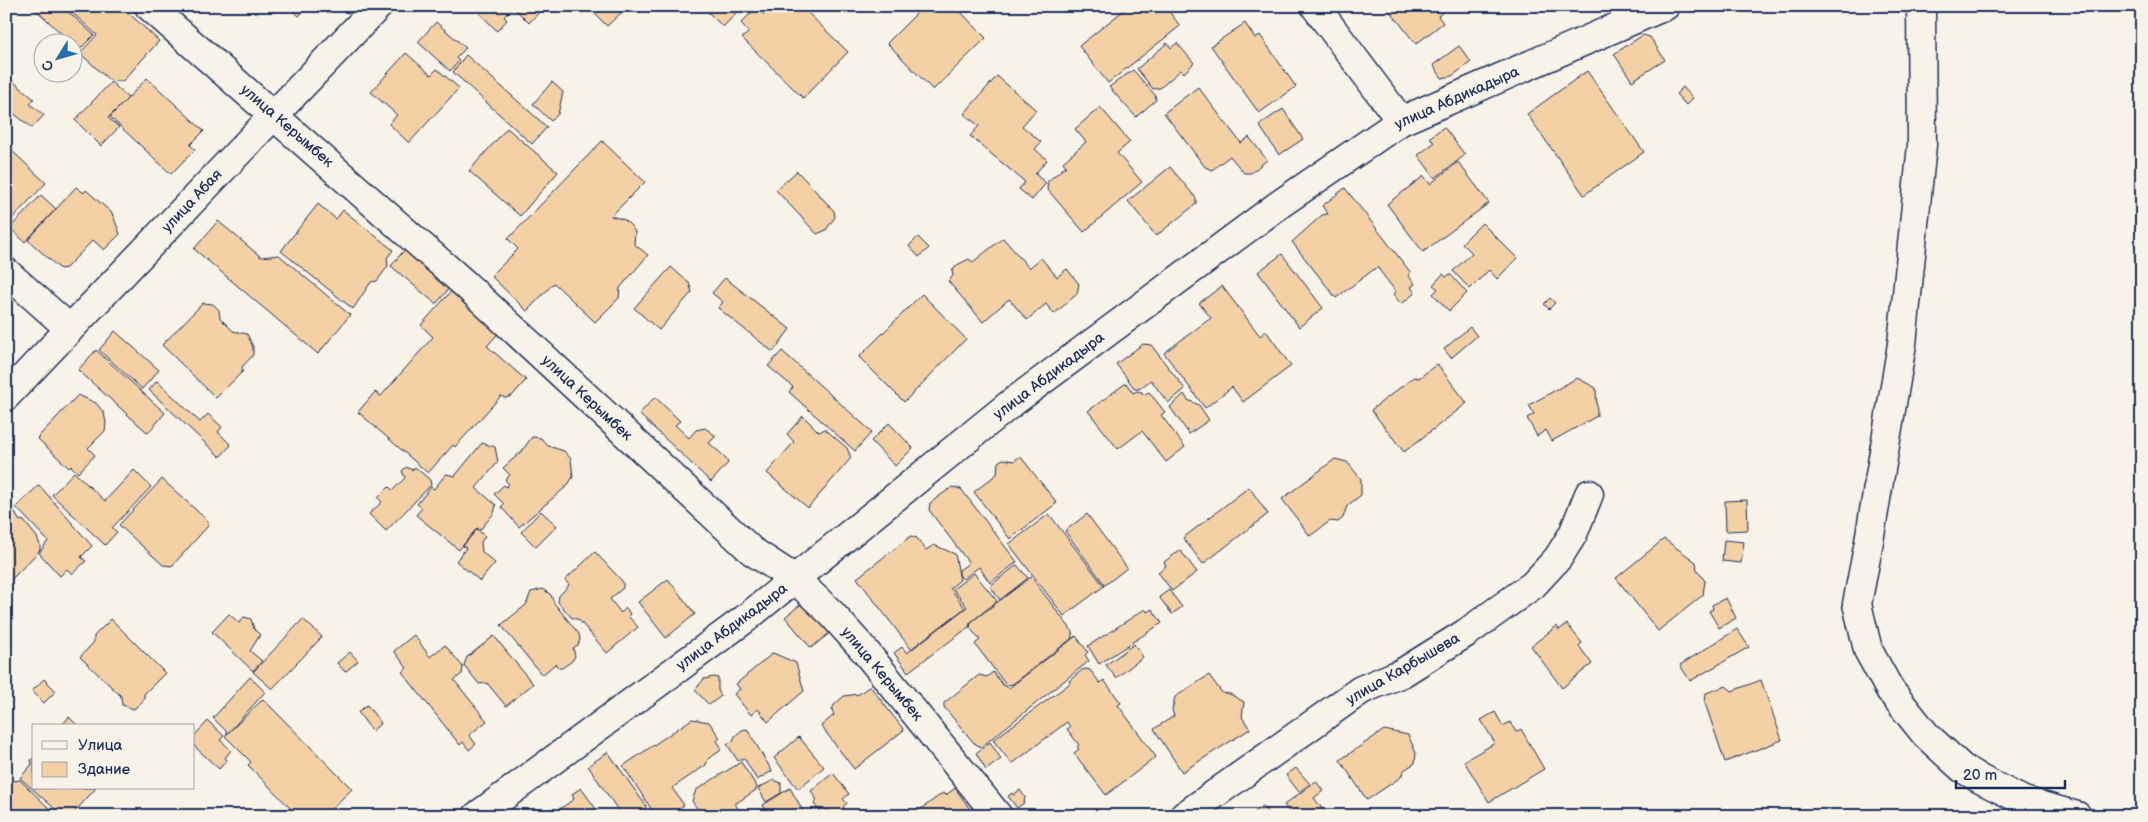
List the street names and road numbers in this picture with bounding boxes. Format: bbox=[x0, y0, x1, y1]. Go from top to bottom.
street label: улица Абдикадыра bbox=[1392, 62, 1522, 134]
street label: улица Керымбек bbox=[237, 80, 337, 172]
street label: улица Абая bbox=[158, 165, 226, 237]
street label: улица Абдикадыра bbox=[990, 328, 1108, 424]
street label: улица Керымбек bbox=[538, 351, 636, 445]
street label: улица Абдикадыра bbox=[673, 579, 791, 675]
street label: улица Керымбек bbox=[837, 623, 927, 725]
street label: улица Карбышева bbox=[1343, 629, 1463, 709]

